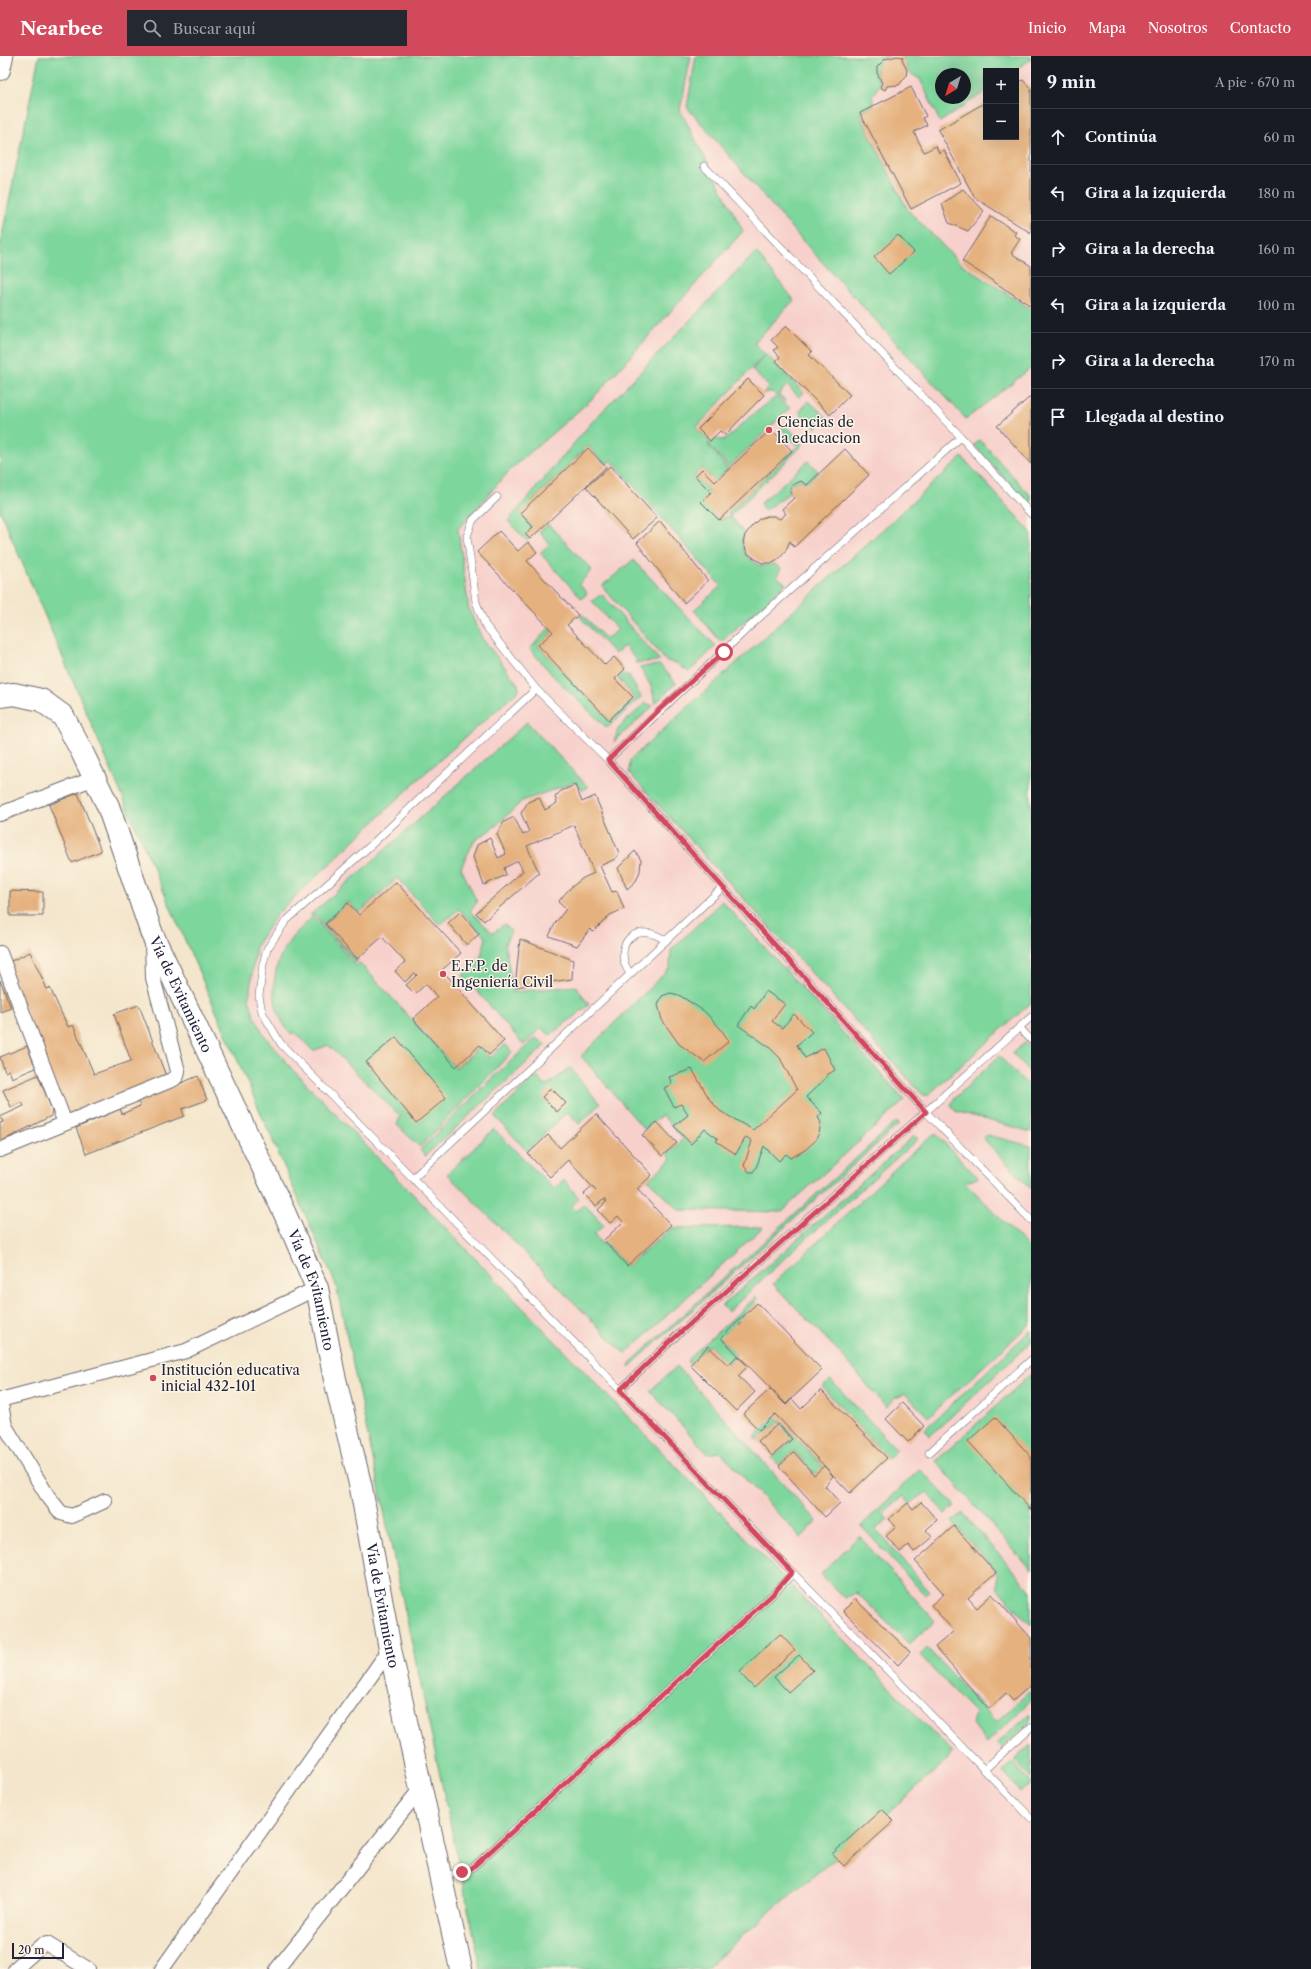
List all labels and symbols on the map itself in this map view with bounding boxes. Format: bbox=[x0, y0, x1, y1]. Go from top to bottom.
north arrow bbox=[935, 68, 971, 104]
place label: Ciencias de la educacion bbox=[777, 413, 861, 447]
marker: Ciencias de la educacion bbox=[764, 425, 774, 435]
route start bbox=[715, 643, 733, 661]
street label: Vía de Evitamiento bbox=[145, 933, 216, 1056]
place label: E.F.P. de Ingeniería Civil bbox=[451, 957, 553, 991]
marker: E.F.P. de Ingeniería Civil bbox=[438, 969, 448, 979]
street label: Vía de Evitamiento bbox=[283, 1226, 338, 1352]
place label: Institución educativa inicial 432-101 bbox=[161, 1361, 300, 1395]
marker: Institución educativa inicial 432-101 bbox=[148, 1373, 158, 1383]
street label: Vía de Evitamiento bbox=[362, 1541, 403, 1670]
route end bbox=[453, 1863, 471, 1881]
scale bar bbox=[12, 1941, 64, 1960]

